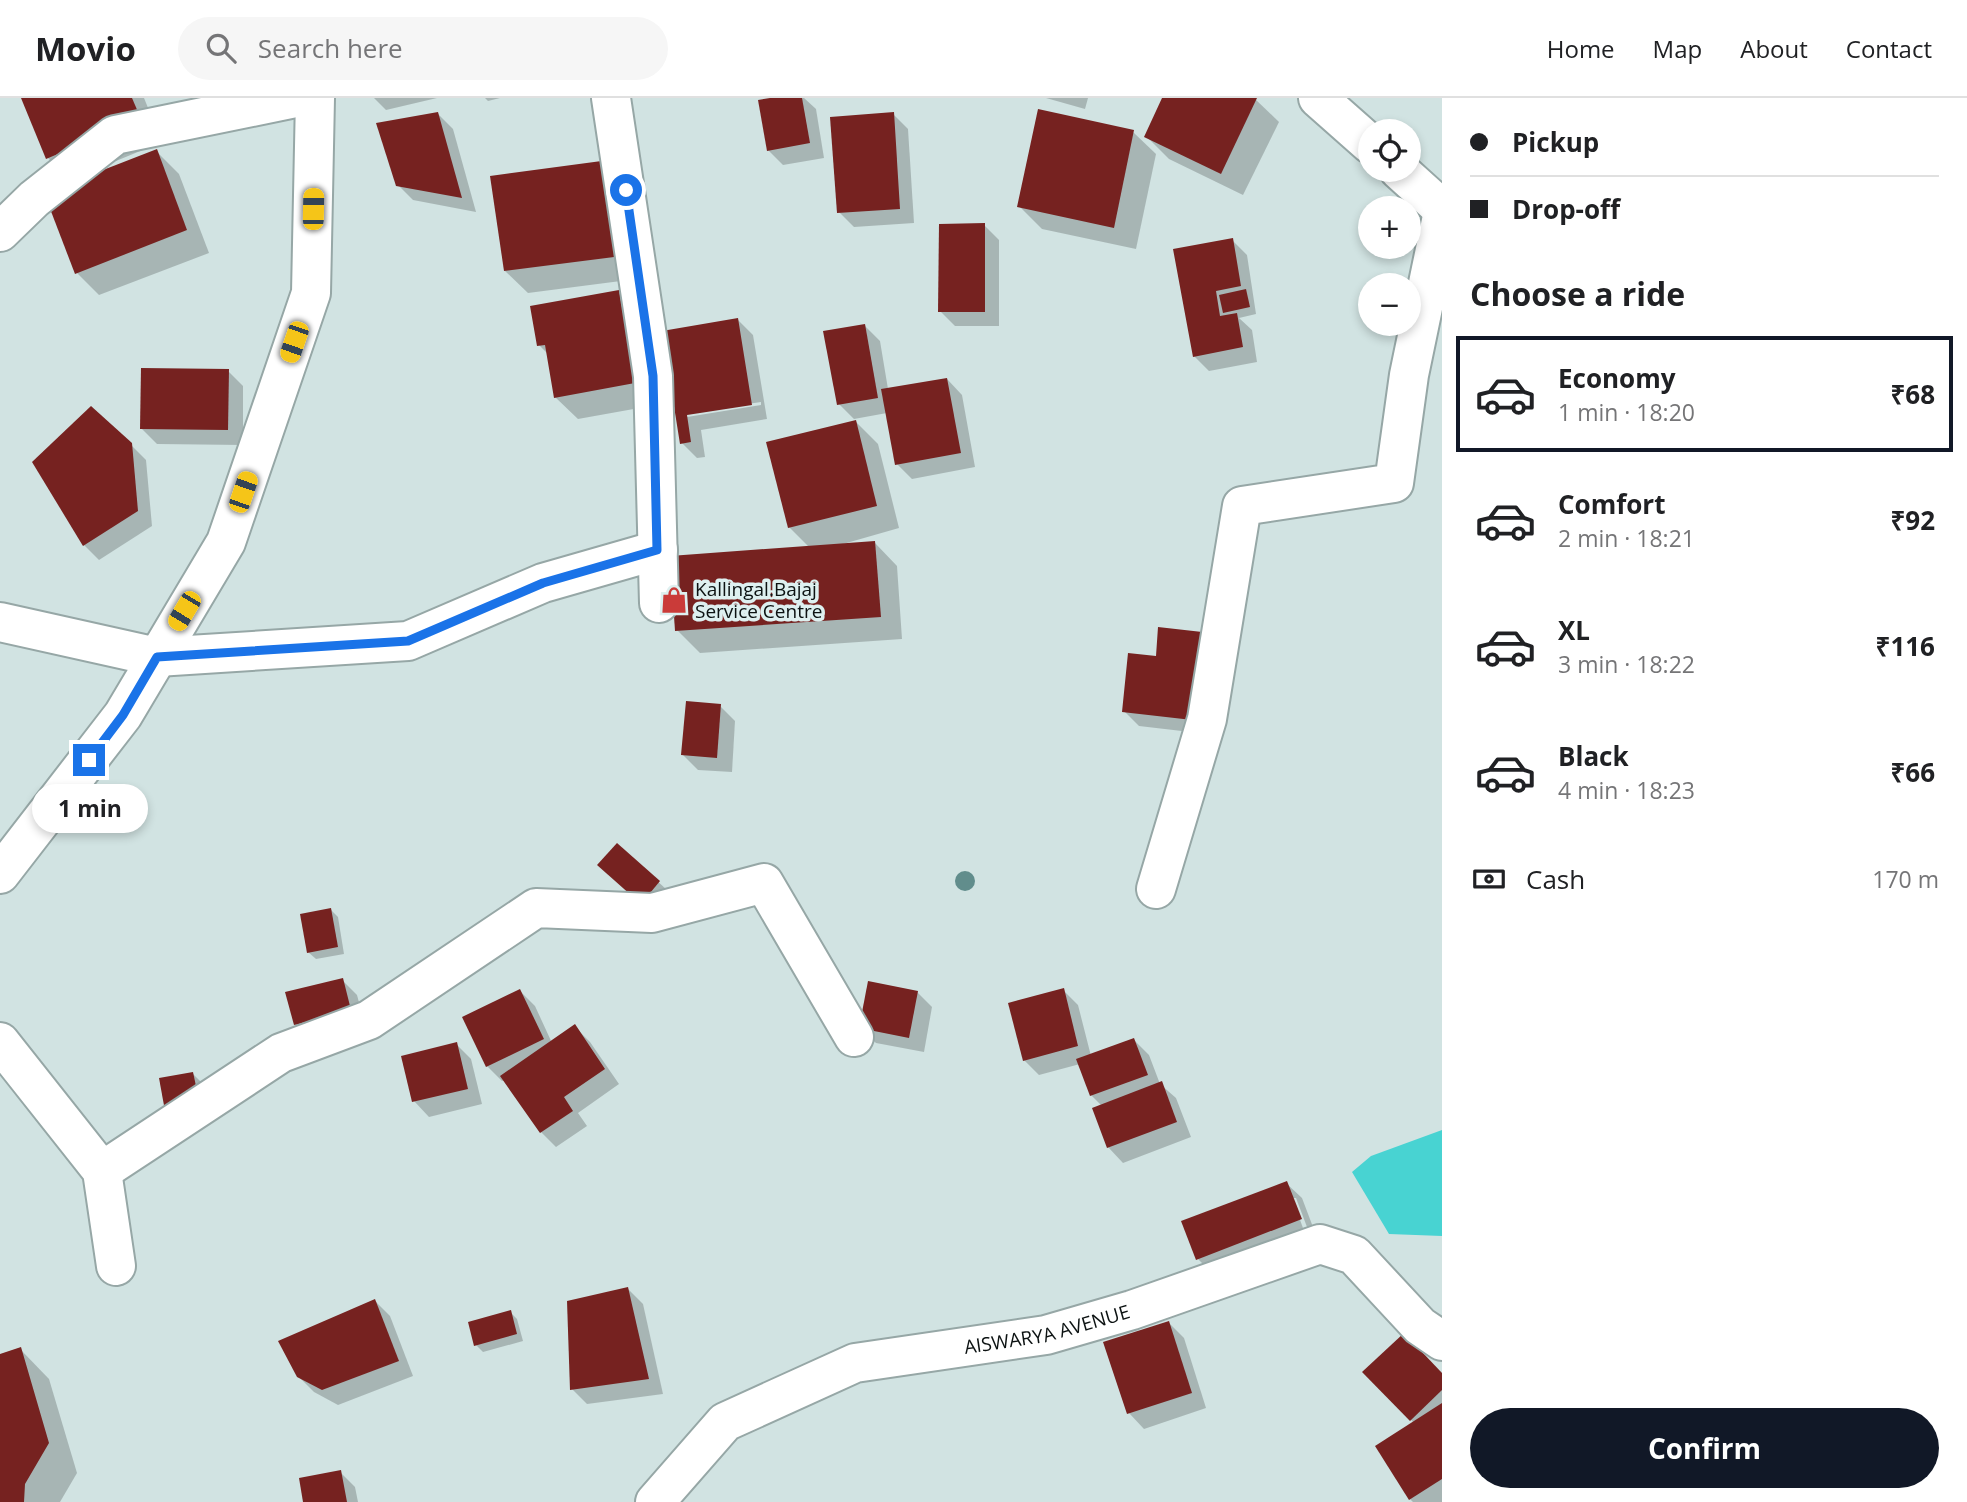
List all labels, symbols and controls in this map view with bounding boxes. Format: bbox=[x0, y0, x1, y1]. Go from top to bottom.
search box bbox=[178, 17, 668, 80]
text: Movio bbox=[35, 26, 136, 71]
icon: search bbox=[202, 29, 240, 67]
text: Search here bbox=[258, 30, 403, 66]
text: Home bbox=[1547, 32, 1615, 65]
text: Map bbox=[1653, 32, 1702, 65]
text: About bbox=[1740, 32, 1808, 65]
text: Contact bbox=[1846, 32, 1932, 65]
map controls bbox=[1358, 119, 1421, 336]
button: locate bbox=[1358, 119, 1421, 182]
text: Pickup bbox=[1512, 124, 1599, 160]
route start bbox=[610, 174, 642, 206]
car bbox=[303, 188, 324, 230]
text: Drop-off bbox=[1512, 191, 1620, 227]
button: + bbox=[1358, 196, 1421, 259]
text: Choose a ride bbox=[1470, 272, 1685, 315]
button: − bbox=[1358, 273, 1421, 336]
car bbox=[278, 319, 311, 365]
text: Economy bbox=[1558, 360, 1676, 396]
icon: car bbox=[1474, 363, 1537, 426]
text: ₹68 bbox=[1890, 376, 1935, 412]
text: 1 min · 18:20 bbox=[1558, 396, 1695, 428]
car bbox=[227, 469, 260, 515]
text: Comfort bbox=[1558, 486, 1665, 522]
icon: car bbox=[1474, 489, 1537, 552]
text: ₹92 bbox=[1890, 502, 1935, 538]
text: 2 min · 18:21 bbox=[1558, 522, 1695, 554]
place label: Kallingal.Bajaj Service Centre bbox=[695, 576, 822, 624]
shop icon: Kallingal.Bajaj Service Centre bbox=[659, 585, 689, 615]
car bbox=[165, 588, 204, 634]
text: XL bbox=[1558, 612, 1590, 648]
icon: car bbox=[1474, 615, 1537, 678]
text: ₹116 bbox=[1876, 628, 1935, 664]
text: 3 min · 18:22 bbox=[1558, 648, 1695, 680]
text: Black bbox=[1558, 738, 1629, 774]
icon: car bbox=[1474, 741, 1537, 804]
route end bbox=[73, 744, 105, 776]
text: ₹66 bbox=[1890, 754, 1935, 790]
text: 4 min · 18:23 bbox=[1558, 774, 1695, 806]
callout: 1 min bbox=[31, 784, 147, 834]
text: 1 min bbox=[58, 792, 122, 824]
icon: cash bbox=[1470, 860, 1508, 898]
text: Cash bbox=[1526, 861, 1585, 897]
text: 170 m bbox=[1872, 863, 1939, 895]
street label: AISWARYA AVENUE bbox=[962, 1298, 1133, 1360]
button: Confirm bbox=[1470, 1408, 1939, 1488]

